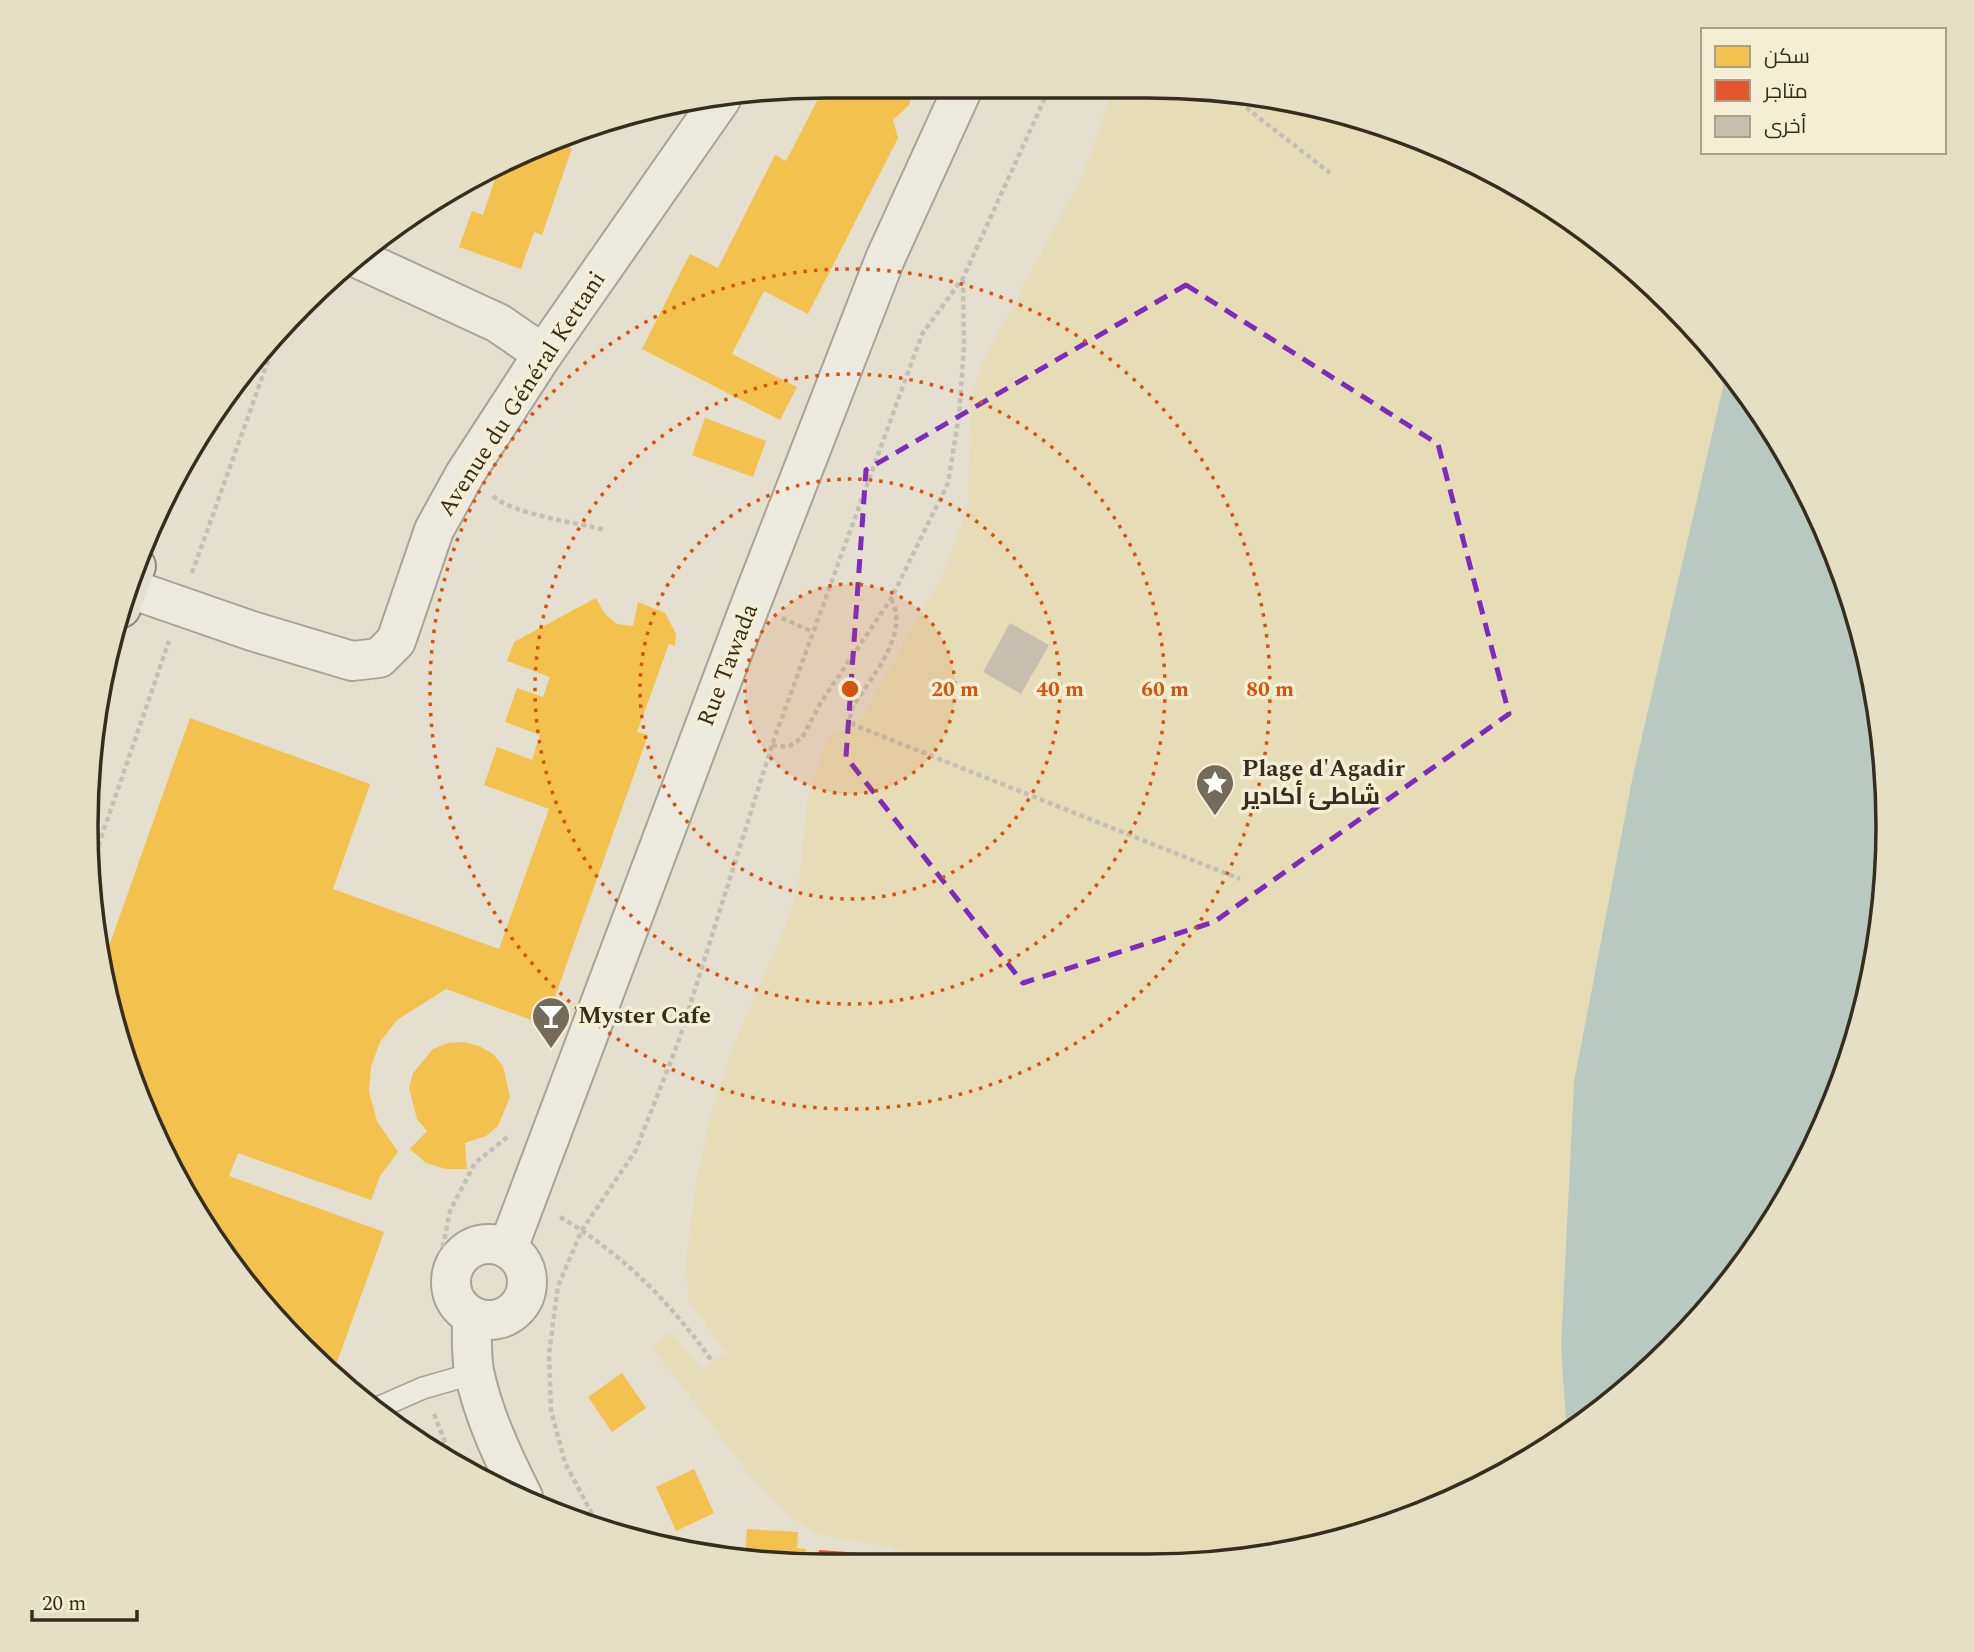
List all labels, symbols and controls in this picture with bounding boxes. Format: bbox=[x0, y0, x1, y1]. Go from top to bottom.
legend bbox=[1701, 28, 1946, 154]
text: سكن bbox=[1764, 41, 1810, 73]
text: متاجر bbox=[1763, 76, 1808, 108]
text: أخرى bbox=[1764, 111, 1806, 143]
street label: Avenue du Général Kettani bbox=[429, 264, 615, 524]
street label: Rue Tawada bbox=[688, 598, 768, 732]
text: 20 m bbox=[931, 674, 979, 706]
text: 40 m bbox=[1036, 674, 1084, 706]
text: 60 m bbox=[1141, 674, 1189, 706]
text: 80 m bbox=[1246, 674, 1294, 706]
centre of rings bbox=[838, 677, 862, 701]
place label: Plage d'Agadir شاطئ أكادير bbox=[1241, 751, 1406, 815]
place icon: Plage d'Agadir شاطئ أكادير bbox=[1194, 762, 1236, 817]
bar icon: Myster Cafe bbox=[530, 995, 572, 1050]
place label: Myster Cafe bbox=[578, 998, 711, 1034]
scale bar bbox=[32, 1578, 136, 1622]
text: 20 m bbox=[42, 1588, 86, 1620]

